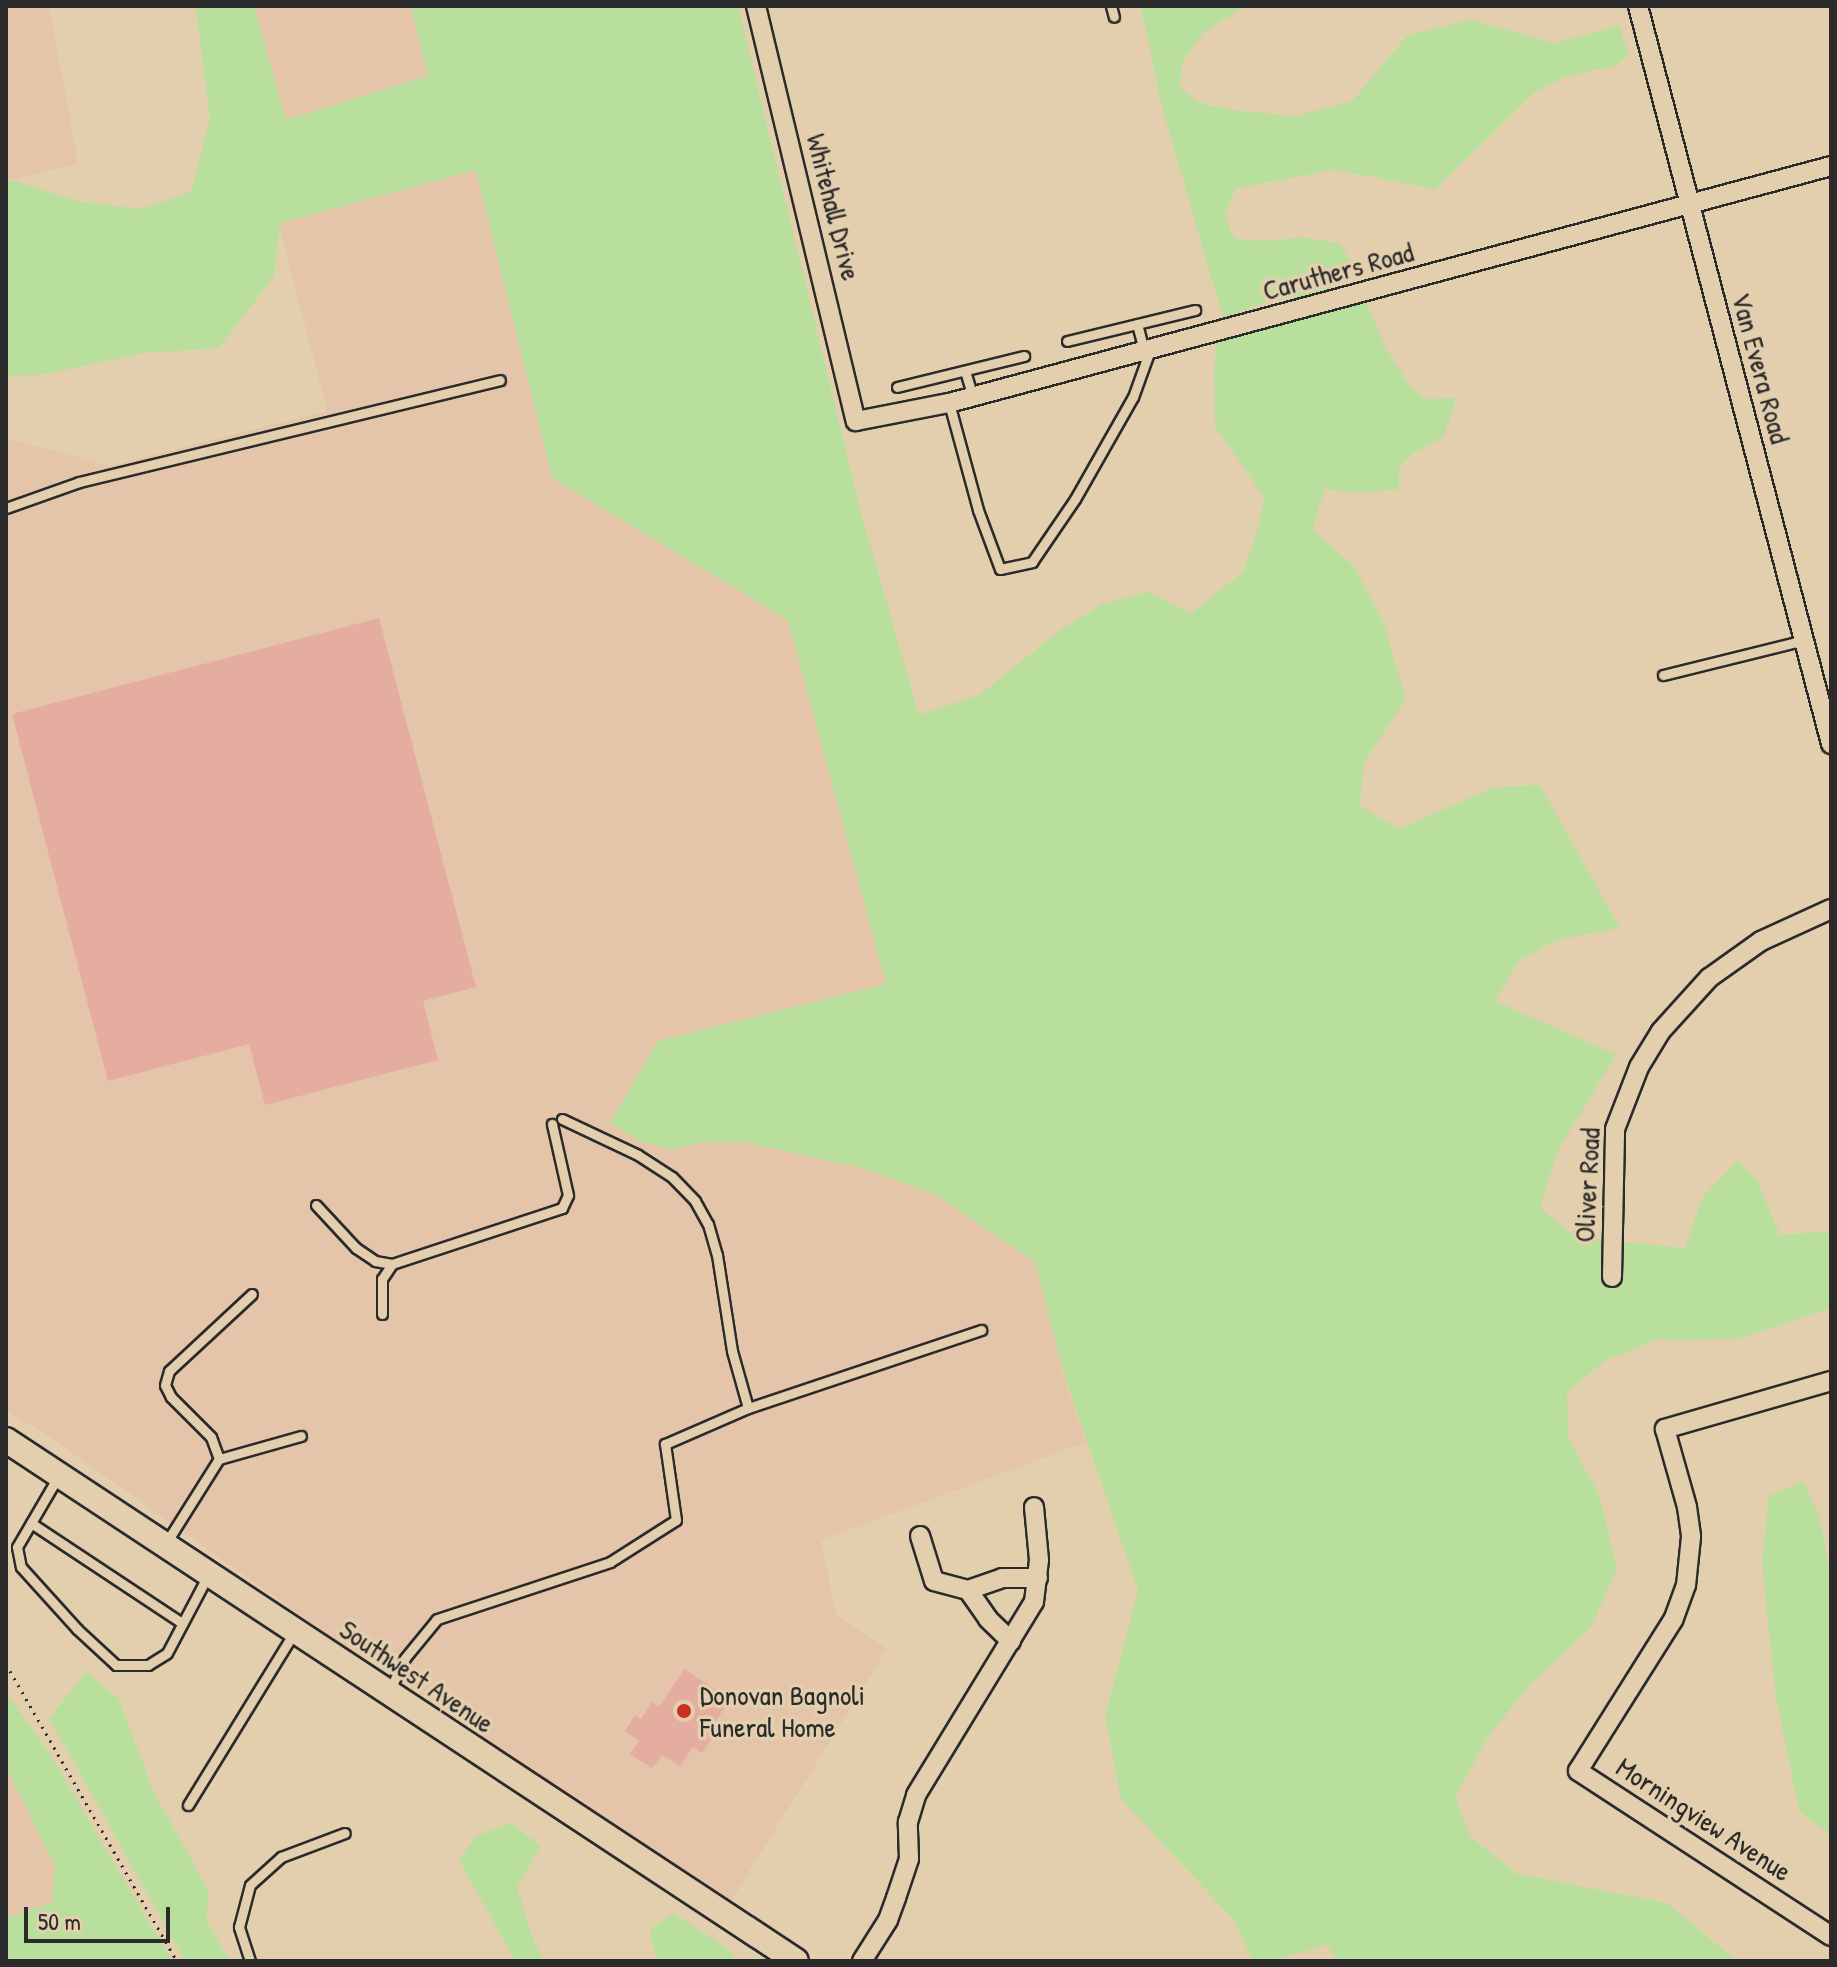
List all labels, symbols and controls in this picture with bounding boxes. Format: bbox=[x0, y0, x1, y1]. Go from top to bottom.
street label: Whitehall Drive bbox=[800, 130, 868, 284]
street label: Caruthers Road bbox=[1259, 235, 1417, 307]
street label: Van Evera Road bbox=[1725, 289, 1797, 447]
street label: Oliver Road bbox=[1567, 1127, 1607, 1243]
street label: Southwest Avenue bbox=[334, 1612, 500, 1740]
place label: Donovan Bagnoli Funeral Home bbox=[700, 1678, 865, 1744]
marker: Donovan Bagnoli Funeral Home bbox=[675, 1702, 693, 1720]
street label: Morningview Avenue bbox=[1610, 1750, 1798, 1888]
scale bar bbox=[28, 1891, 174, 1941]
text: 50 m bbox=[38, 1905, 81, 1937]

